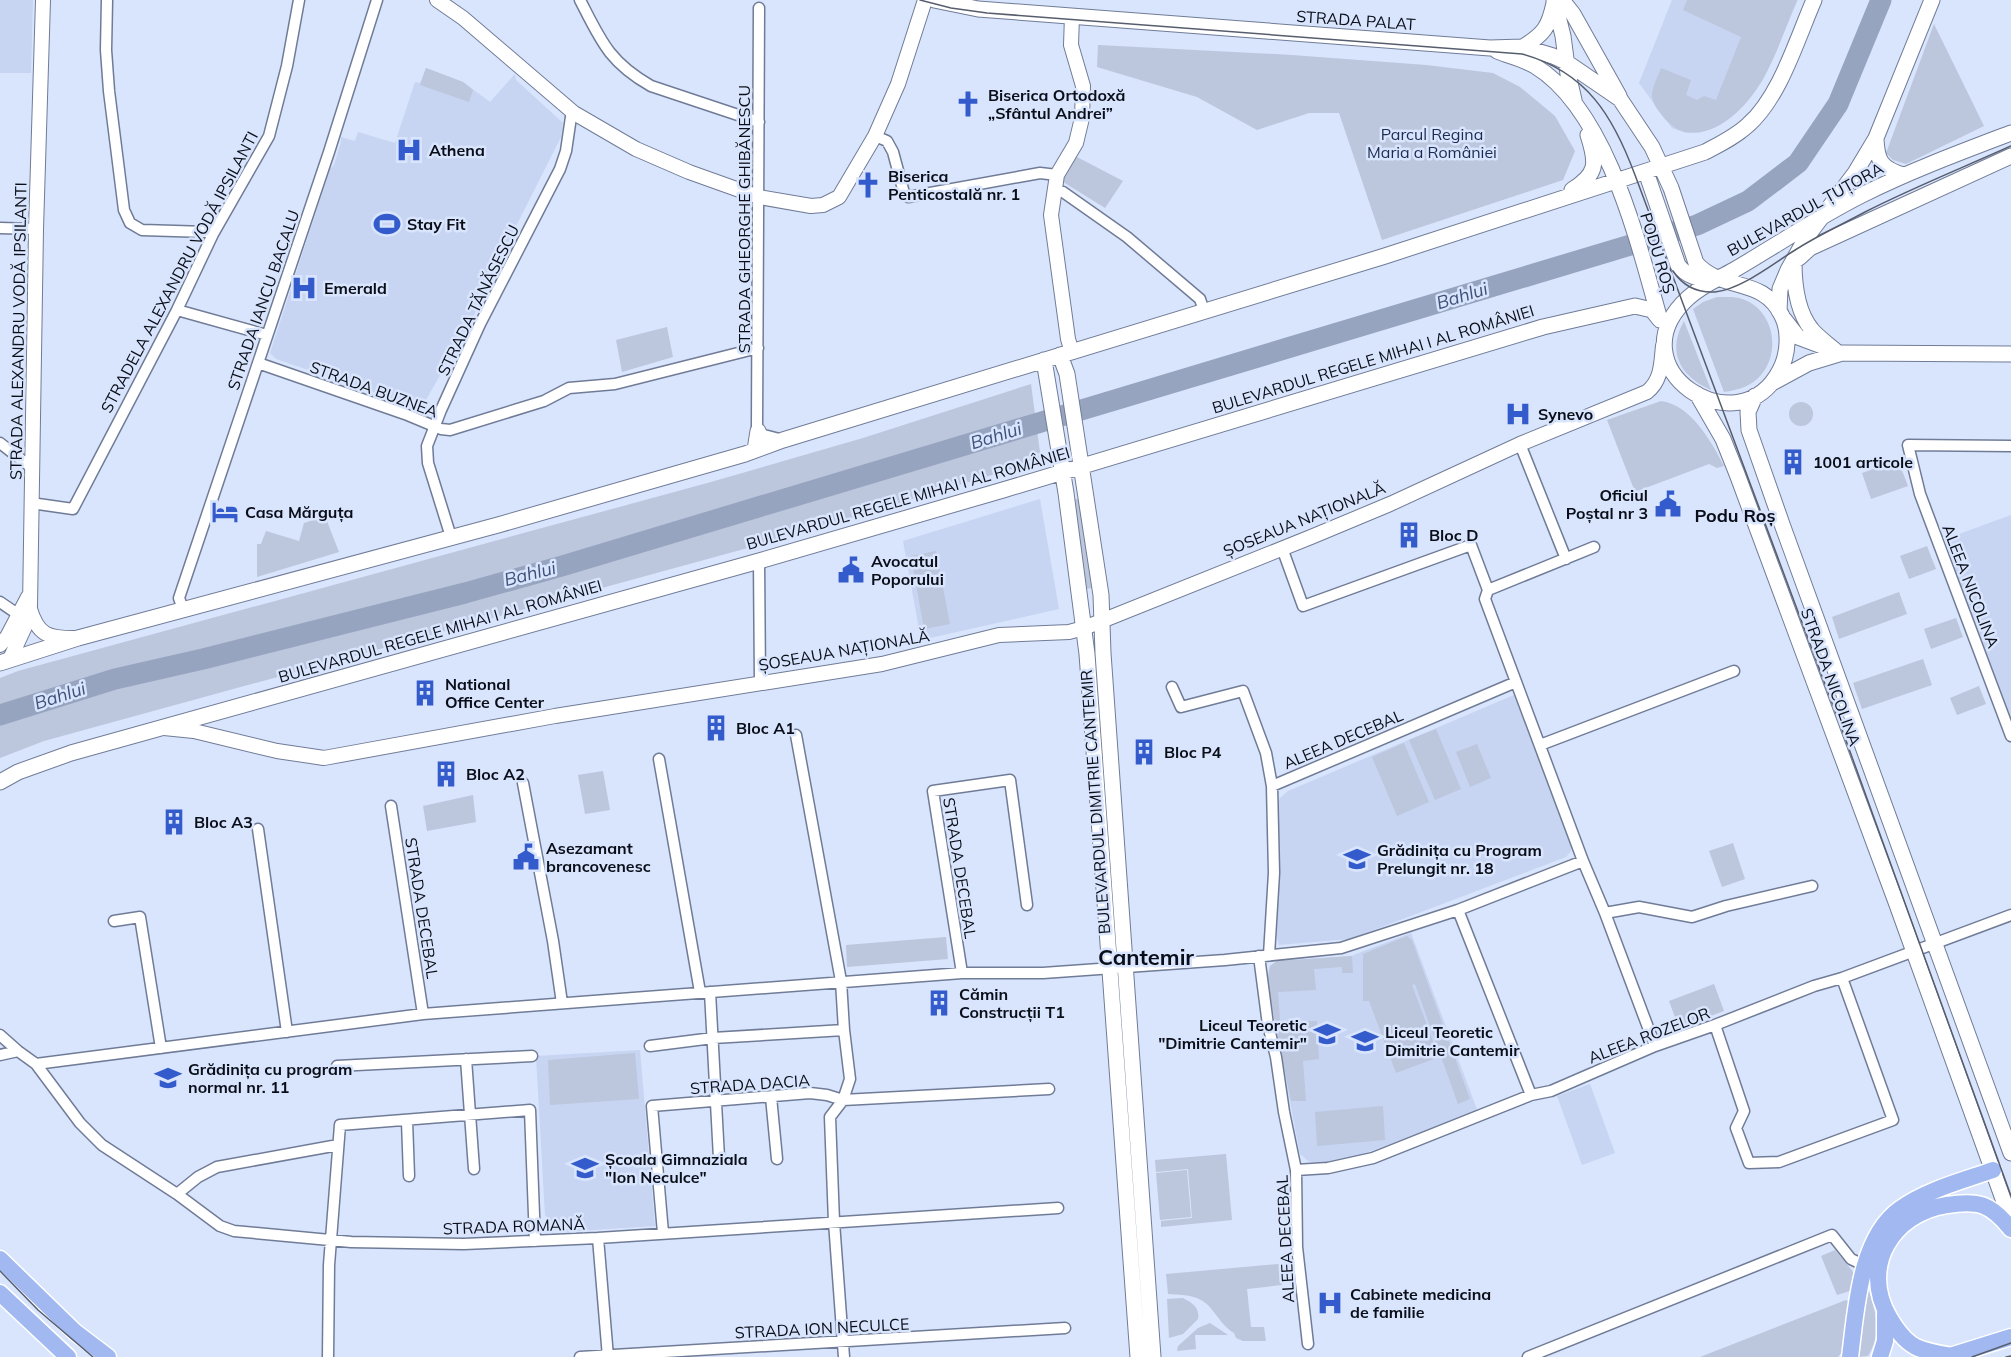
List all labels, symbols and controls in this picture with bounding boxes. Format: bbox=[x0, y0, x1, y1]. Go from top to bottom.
street label: STRADA PALAT bbox=[1296, 6, 1417, 34]
street label: STRADA GHEORGHE GHIBĂNESCU bbox=[734, 85, 754, 353]
place label: Biserica Ortodoxă „Sfântul Andrei” bbox=[988, 85, 1125, 123]
church icon: Biserica Ortodoxă „Sfântul Andrei” bbox=[953, 89, 983, 119]
park label: Parcul Regina Maria a României bbox=[1367, 124, 1497, 162]
street label: STRADELA ALEXANDRU VODĂ IPSILANTI bbox=[96, 128, 262, 416]
hospital icon: Athena bbox=[394, 135, 424, 165]
place label: Athena bbox=[429, 140, 485, 160]
street label: BULEVARDUL ȚUȚORA bbox=[1723, 158, 1887, 260]
place label: Biserica Penticostală nr. 1 bbox=[888, 166, 1020, 204]
church icon: Biserica Penticostală nr. 1 bbox=[853, 170, 883, 200]
street label: STRADA ALEXANDRU VODĂ IPSILANTI bbox=[5, 182, 31, 480]
street label: STRADA IANCU BACALU bbox=[223, 207, 303, 393]
sports icon: Stay Fit bbox=[372, 209, 402, 239]
street label: PODU ROȘ bbox=[1636, 210, 1680, 296]
place label: Stay Fit bbox=[407, 214, 466, 234]
street label: STRADA TĂNĂSESCU bbox=[433, 221, 523, 379]
hospital icon: Emerald bbox=[289, 273, 319, 303]
water label: Bahlui bbox=[1433, 277, 1491, 314]
place label: Emerald bbox=[324, 278, 387, 298]
street label: BULEVARDUL REGELE MIHAI I AL ROMÂNIEI bbox=[1210, 300, 1536, 418]
street label: STRADA BUZNEA bbox=[307, 357, 441, 422]
hospital icon: Synevo bbox=[1503, 399, 1533, 429]
place label: Synevo bbox=[1538, 404, 1593, 424]
water label: Bahlui bbox=[967, 417, 1025, 454]
street label: BULEVARDUL REGELE MIHAI I AL ROMÂNIEI bbox=[744, 442, 1072, 554]
building icon: 1001 articole bbox=[1778, 447, 1808, 477]
place label: 1001 articole bbox=[1813, 452, 1913, 472]
street label: ȘOSEAUA NAȚIONALĂ bbox=[1220, 477, 1388, 561]
place label: Oficiul Poștal nr 3 bbox=[1566, 485, 1648, 524]
public building icon: Oficiul Poștal nr 3 bbox=[1653, 489, 1683, 519]
hotel icon: Casa Mărguța bbox=[210, 497, 240, 527]
place label: Casa Mărguța bbox=[245, 502, 353, 523]
district label: Podu Roș bbox=[1694, 504, 1776, 527]
building icon: Bloc D bbox=[1394, 520, 1424, 550]
street label: ALEEA NICOLINA bbox=[1938, 521, 2004, 651]
place label: Bloc D bbox=[1429, 525, 1478, 545]
place label: Avocatul Poporului bbox=[871, 551, 944, 589]
public building icon: Avocatul Poporului bbox=[836, 555, 866, 585]
water label: Bahlui bbox=[502, 556, 559, 591]
street label: BULEVARDUL REGELE MIHAI I AL ROMÂNIEI bbox=[276, 575, 604, 687]
street label: STRADA NICOLINA bbox=[1797, 605, 1865, 749]
street label: ȘOSEAUA NAȚIONALĂ bbox=[757, 625, 931, 675]
street label: BULEVARDUL DIMITRIE CANTEMIR bbox=[1076, 669, 1114, 935]
place label: National Office Center bbox=[445, 674, 545, 712]
water label: Bahlui bbox=[31, 676, 89, 715]
building icon: National Office Center bbox=[410, 678, 440, 708]
street label: ALEEA DECEBAL bbox=[1280, 705, 1406, 773]
building icon: Bloc A1 bbox=[701, 713, 731, 743]
place label: Bloc A1 bbox=[736, 718, 795, 738]
building icon: Bloc P4 bbox=[1129, 737, 1159, 767]
place label: Bloc P4 bbox=[1164, 742, 1222, 762]
building icon: Bloc A2 bbox=[431, 759, 461, 789]
place label: Bloc A2 bbox=[466, 764, 525, 784]
street label: STRADA DECEBAL bbox=[939, 796, 981, 940]
building icon: Bloc A3 bbox=[159, 807, 189, 837]
place label: Bloc A3 bbox=[194, 812, 253, 832]
street label: STRADA DECEBAL bbox=[401, 836, 443, 980]
place label: Asezamant brancovenesc bbox=[546, 838, 651, 876]
place label: Grădinița cu Program Prelungit nr. 18 bbox=[1377, 840, 1542, 878]
public building icon: Asezamant brancovenesc bbox=[511, 842, 541, 872]
school or university icon: Grădinița cu Program Prelungit nr. 18 bbox=[1342, 844, 1372, 874]
district label: Cantemir bbox=[1098, 943, 1194, 971]
place label: Cămin Construcții T1 bbox=[959, 984, 1065, 1023]
building icon: Cămin Construcții T1 bbox=[924, 988, 954, 1018]
street label: ALEEA ROZELOR bbox=[1585, 1003, 1713, 1067]
place label: Liceul Teoretic "Dimitrie Cantemir" bbox=[1158, 1015, 1307, 1053]
school or university icon: Liceul Teoretic "Dimitrie Cantemir" bbox=[1312, 1019, 1342, 1049]
place label: Liceul Teoretic Dimitrie Cantemir bbox=[1385, 1022, 1520, 1060]
school or university icon: Liceul Teoretic Dimitrie Cantemir bbox=[1350, 1026, 1380, 1056]
place label: Grădinița cu program normal nr. 11 bbox=[188, 1059, 352, 1097]
school or university icon: Grădinița cu program normal nr. 11 bbox=[153, 1063, 183, 1093]
street label: STRADA DACIA bbox=[689, 1070, 811, 1098]
place label: Școala Gimnaziala "Ion Neculce" bbox=[605, 1149, 748, 1187]
school or university icon: Școala Gimnaziala "Ion Neculce" bbox=[570, 1153, 600, 1183]
street label: ALEEA DECEBAL bbox=[1272, 1174, 1298, 1303]
street label: STRADA ROMANĂ bbox=[443, 1214, 586, 1238]
place label: Cabinete medicina de familie bbox=[1350, 1284, 1491, 1322]
hospital icon: Cabinete medicina de familie bbox=[1315, 1288, 1345, 1318]
street label: STRADA ION NECULCE bbox=[734, 1313, 910, 1343]

